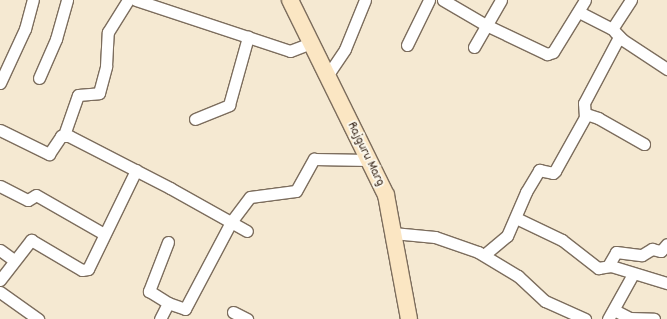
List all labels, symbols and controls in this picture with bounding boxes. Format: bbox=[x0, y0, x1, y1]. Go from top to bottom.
street label: Rajguru Marg bbox=[343, 119, 389, 189]

